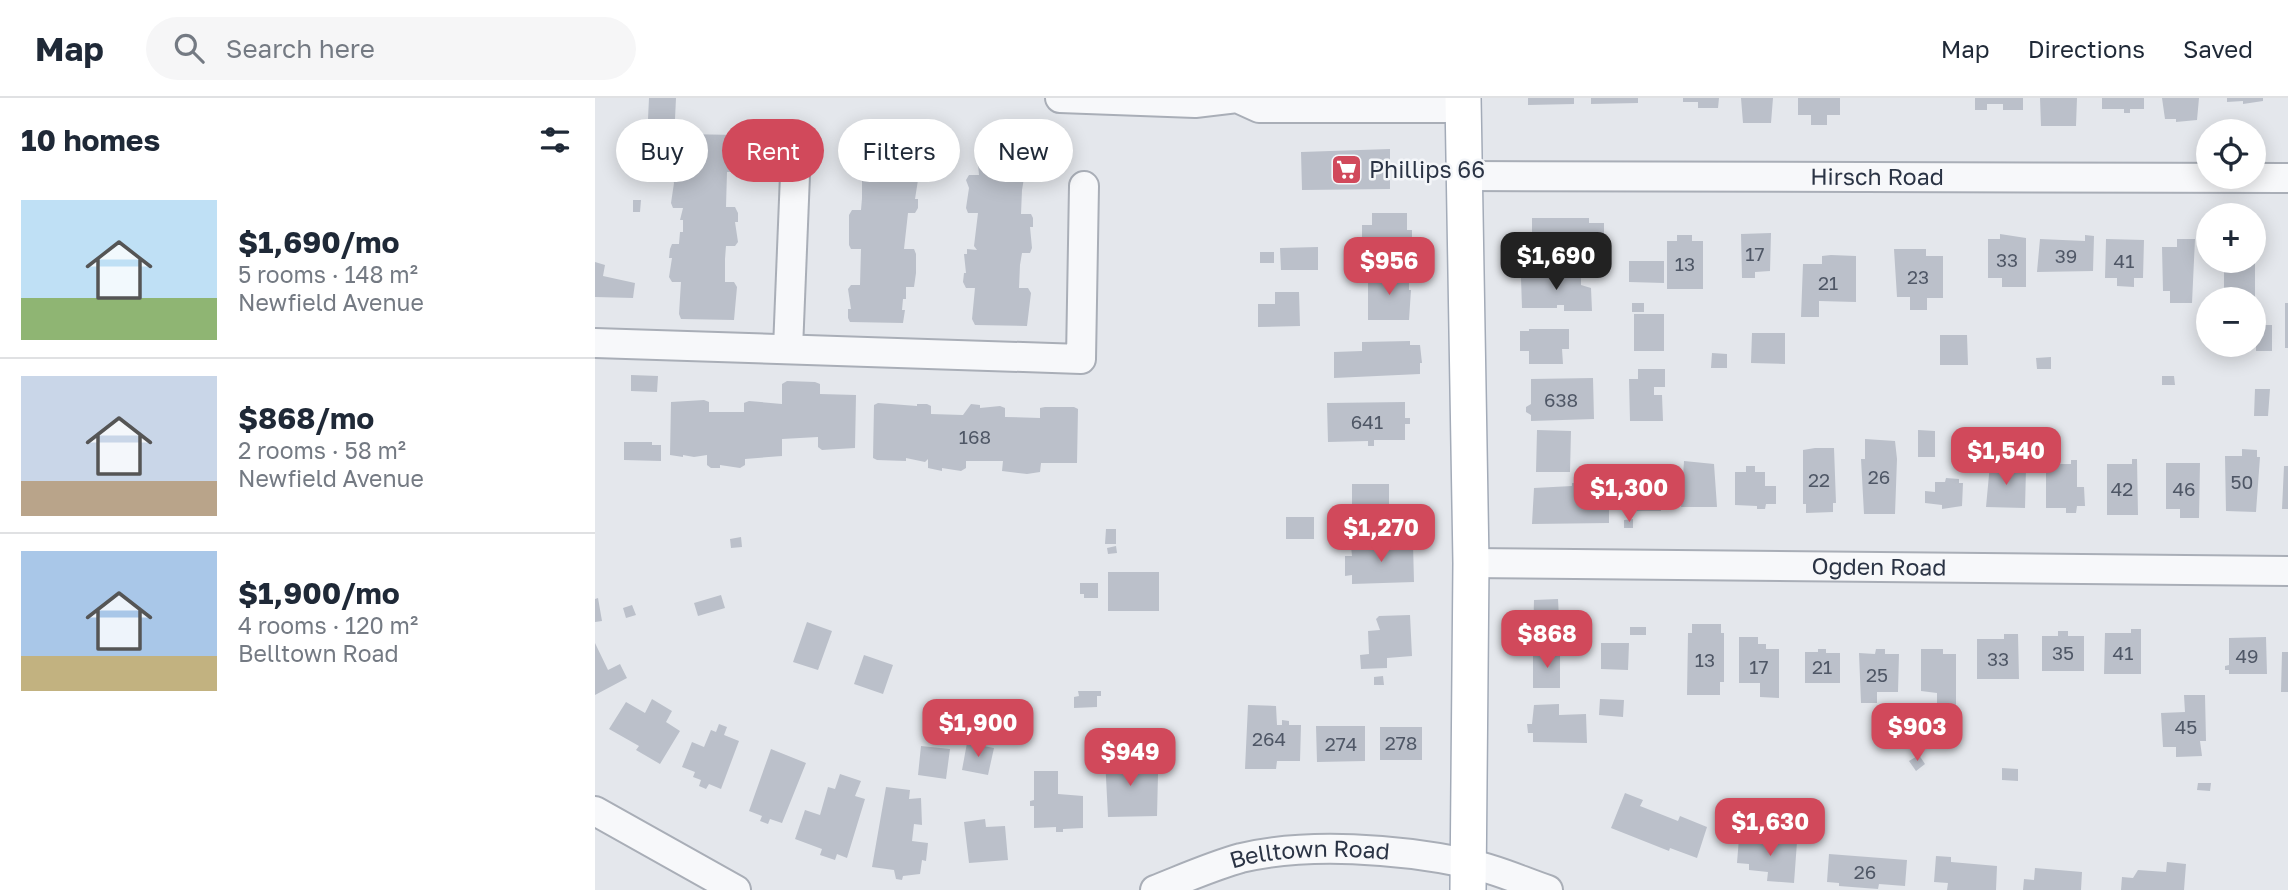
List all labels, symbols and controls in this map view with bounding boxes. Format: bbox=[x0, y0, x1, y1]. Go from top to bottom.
search box bbox=[146, 17, 636, 80]
text: Map bbox=[35, 29, 104, 68]
icon: search bbox=[170, 29, 208, 67]
text: Search here bbox=[226, 33, 375, 64]
text: Map bbox=[1941, 34, 1990, 63]
text: Directions bbox=[2028, 34, 2145, 63]
text: Saved bbox=[2183, 34, 2253, 63]
chip: Buy bbox=[616, 119, 708, 182]
chip: Rent bbox=[722, 119, 824, 182]
chip: Filters bbox=[838, 119, 960, 182]
chip: New bbox=[974, 119, 1073, 182]
map controls bbox=[2196, 119, 2266, 357]
button: locate bbox=[2196, 119, 2266, 189]
icon: filters bbox=[536, 121, 574, 159]
text: 10 homes bbox=[21, 122, 160, 158]
supermarket icon: Phillips 66 bbox=[1329, 153, 1363, 187]
place label: Phillips 66 bbox=[1369, 155, 1485, 183]
street label: Hirsch Road bbox=[1810, 162, 1944, 190]
button: + bbox=[2196, 203, 2266, 273]
text: $1,690/mo bbox=[238, 224, 399, 260]
icon: home bbox=[77, 228, 161, 312]
pin: $1,690 bbox=[1499, 232, 1613, 292]
pin: $956 bbox=[1348, 238, 1430, 297]
text: $1,690 bbox=[1517, 241, 1595, 269]
house number: 17 bbox=[1745, 242, 1765, 265]
house number: 39 bbox=[2055, 244, 2077, 267]
text: $956 bbox=[1360, 246, 1418, 274]
house number: 33 bbox=[1996, 248, 2018, 271]
house number: 41 bbox=[2114, 249, 2134, 272]
house number: 13 bbox=[1675, 252, 1695, 275]
text: 5 rooms · 148 m² bbox=[238, 260, 418, 288]
house number: 23 bbox=[1907, 265, 1929, 288]
house number: 21 bbox=[1818, 271, 1838, 294]
button: − bbox=[2196, 287, 2266, 357]
text: Newfield Avenue bbox=[238, 288, 424, 316]
house number: 638 bbox=[1544, 388, 1578, 411]
text: $868/mo bbox=[238, 400, 374, 436]
icon: home bbox=[77, 404, 161, 488]
house number: 641 bbox=[1351, 410, 1383, 433]
house number: 168 bbox=[959, 425, 991, 448]
pin: $1,540 bbox=[1949, 428, 2063, 487]
text: 2 rooms · 58 m² bbox=[238, 436, 406, 464]
text: $1,540 bbox=[1967, 436, 2045, 464]
text: Newfield Avenue bbox=[238, 464, 424, 492]
pin: $1,300 bbox=[1572, 464, 1686, 524]
house number: 26 bbox=[1868, 465, 1890, 488]
house number: 22 bbox=[1808, 468, 1830, 491]
house number: 50 bbox=[2231, 470, 2253, 493]
text: $1,300 bbox=[1590, 473, 1668, 501]
house number: 42 bbox=[2111, 477, 2133, 500]
house number: 46 bbox=[2172, 477, 2196, 500]
pin: $1,270 bbox=[1324, 504, 1438, 564]
text: $1,270 bbox=[1343, 513, 1419, 541]
street label: Ogden Road bbox=[1811, 551, 1947, 581]
text: $1,900/mo bbox=[238, 575, 400, 611]
icon: home bbox=[77, 579, 161, 663]
pin: $868 bbox=[1506, 610, 1588, 670]
text: 4 rooms · 120 m² bbox=[238, 611, 418, 639]
text: $868 bbox=[1517, 619, 1577, 647]
text: Belltown Road bbox=[238, 639, 399, 667]
house number: 35 bbox=[2052, 641, 2074, 664]
house number: 41 bbox=[2113, 641, 2133, 664]
house number: 49 bbox=[2235, 644, 2259, 667]
house number: 33 bbox=[1987, 647, 2009, 670]
house number: 13 bbox=[1695, 648, 1715, 671]
house number: 17 bbox=[1749, 655, 1769, 678]
house number: 21 bbox=[1812, 655, 1832, 678]
house number: 25 bbox=[1866, 663, 1888, 686]
pin: $1,900 bbox=[921, 700, 1035, 759]
pin: $903 bbox=[1876, 704, 1958, 763]
text: $1,900 bbox=[938, 708, 1018, 736]
text: $903 bbox=[1888, 712, 1947, 740]
house number: 45 bbox=[2175, 715, 2197, 738]
house number: 264 bbox=[1252, 727, 1286, 750]
pin: $949 bbox=[1089, 728, 1171, 788]
house number: 278 bbox=[1385, 731, 1417, 754]
house number: 274 bbox=[1325, 732, 1357, 755]
text: $949 bbox=[1101, 737, 1160, 765]
pin: $1,630 bbox=[1713, 798, 1827, 858]
text: $1,630 bbox=[1731, 807, 1809, 835]
street label: Belltown Road bbox=[1226, 834, 1391, 874]
house number: 26 bbox=[1854, 860, 1876, 883]

